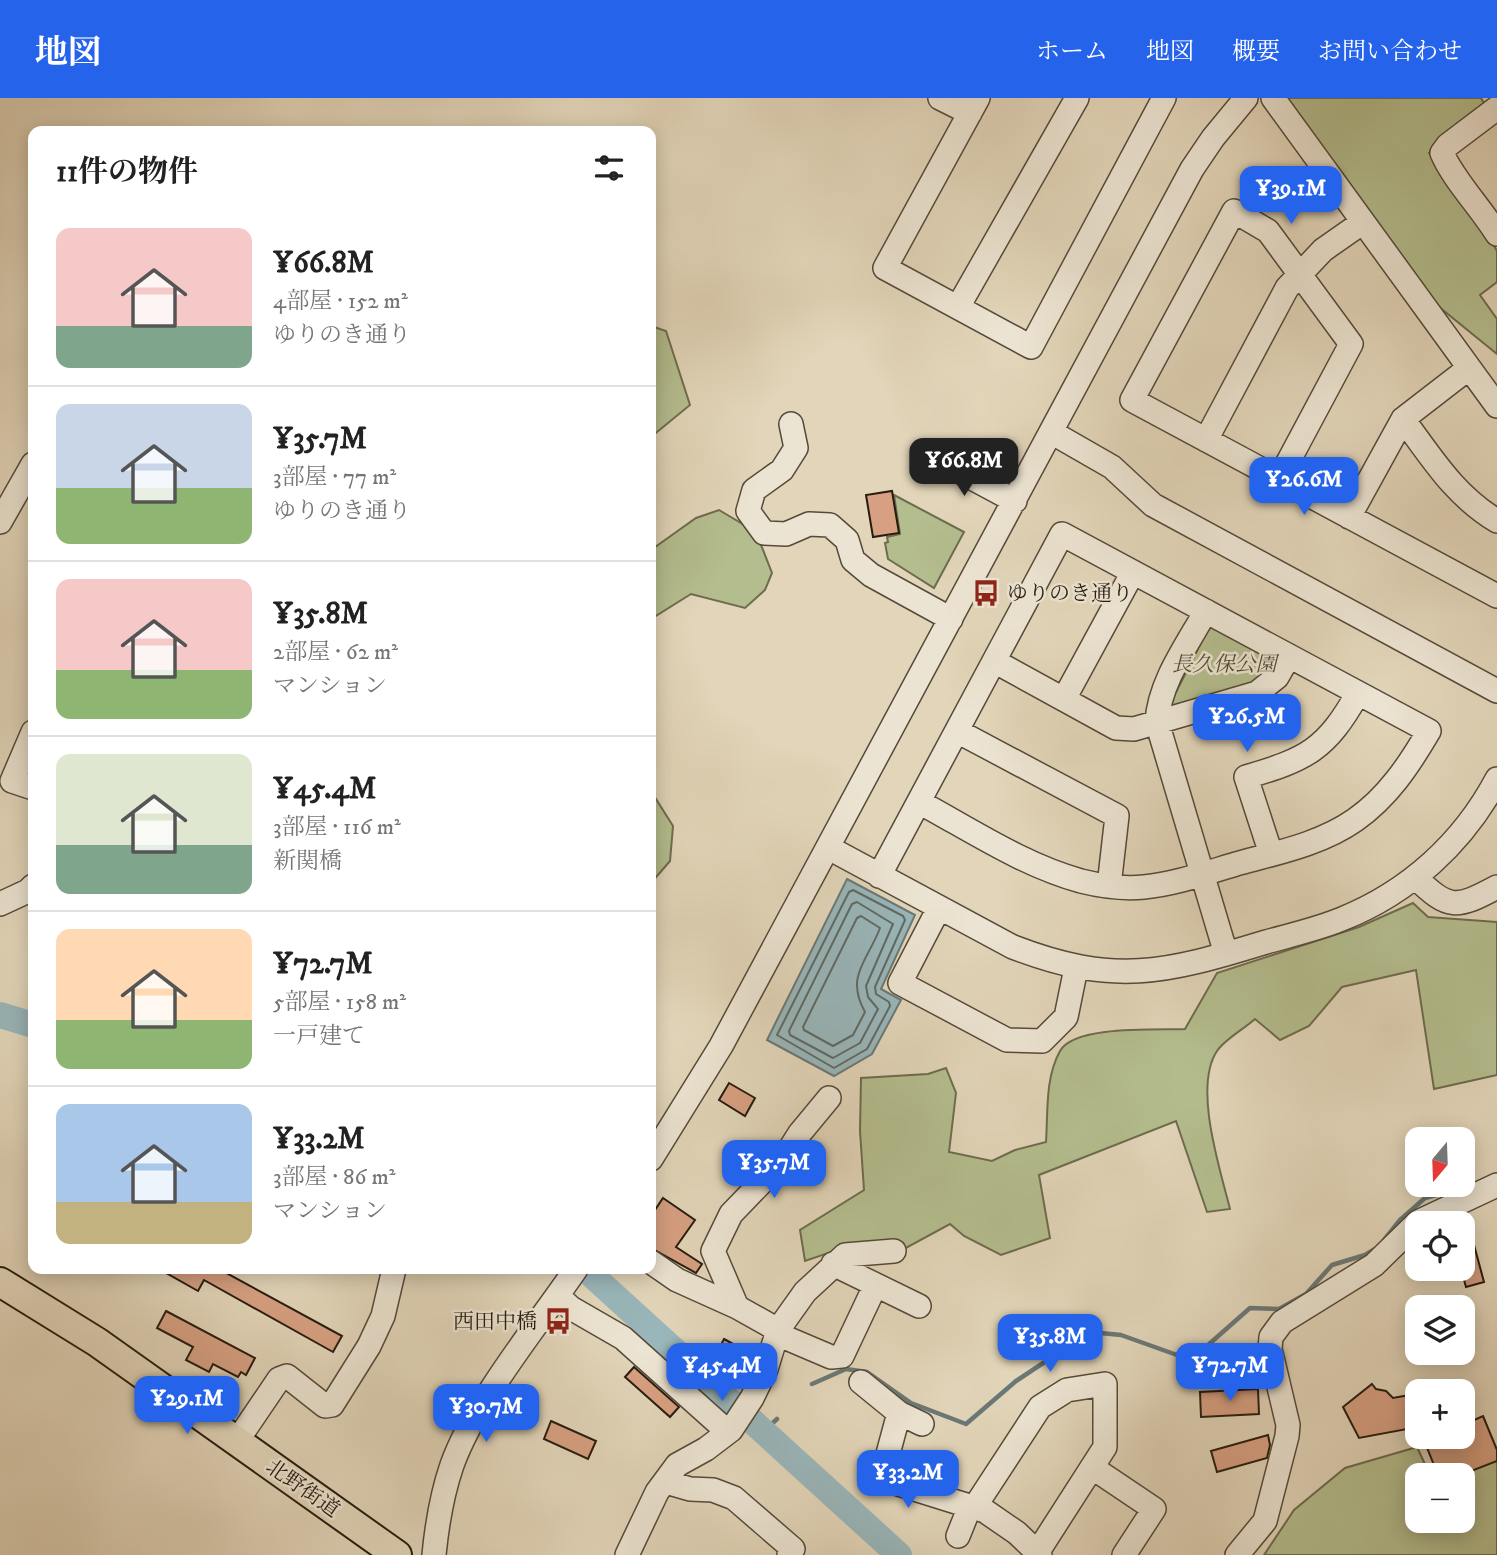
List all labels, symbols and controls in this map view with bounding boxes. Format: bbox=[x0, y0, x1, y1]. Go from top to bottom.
text: 地図 bbox=[35, 33, 101, 74]
text: ホーム bbox=[1036, 37, 1108, 67]
text: 地図 bbox=[1146, 37, 1194, 67]
text: 概要 bbox=[1232, 37, 1280, 67]
text: お問い合わせ bbox=[1318, 37, 1462, 67]
icon: filters bbox=[590, 149, 628, 187]
text: 11件の物件 bbox=[56, 154, 198, 191]
pin: ¥39.1M bbox=[1234, 166, 1348, 226]
text: ¥39.1M bbox=[1256, 174, 1326, 203]
text: ¥66.8M bbox=[273, 245, 374, 282]
icon: home bbox=[112, 256, 196, 340]
text: 4部屋 · 152 m² bbox=[273, 287, 408, 316]
text: ゆりのき通り bbox=[273, 321, 411, 350]
text: ¥35.7M bbox=[273, 421, 367, 458]
icon: home bbox=[112, 432, 196, 516]
pin: ¥66.8M bbox=[907, 438, 1021, 498]
text: ¥66.8M bbox=[925, 446, 1003, 475]
pin: ¥26.6M bbox=[1247, 458, 1361, 517]
text: 3部屋 · 77 m² bbox=[273, 463, 396, 492]
text: ¥26.6M bbox=[1265, 465, 1343, 494]
text: ゆりのき通り bbox=[273, 497, 411, 526]
bus stop icon: ゆりのき通り bbox=[971, 578, 1001, 608]
place label: ゆりのき通り bbox=[1007, 581, 1133, 607]
text: ¥35.8M bbox=[273, 596, 368, 633]
icon: home bbox=[112, 607, 196, 691]
text: 2部屋 · 62 m² bbox=[273, 638, 398, 667]
park label: 長久保公園 bbox=[1172, 652, 1279, 678]
text: マンション bbox=[273, 672, 387, 701]
pin: ¥26.5M bbox=[1190, 694, 1304, 754]
text: ¥26.5M bbox=[1209, 702, 1285, 731]
text: ¥45.4M bbox=[273, 771, 376, 808]
icon: home bbox=[112, 782, 196, 866]
text: 3部屋 · 116 m² bbox=[273, 813, 401, 842]
text: 新関橋 bbox=[273, 847, 342, 876]
text: ¥72.7M bbox=[273, 946, 373, 983]
icon: home bbox=[112, 957, 196, 1041]
text: 5部屋 · 158 m² bbox=[273, 988, 406, 1017]
text: 一戸建て bbox=[273, 1022, 365, 1051]
text: ¥33.2M bbox=[273, 1121, 365, 1158]
north arrow bbox=[1405, 1127, 1475, 1197]
map controls bbox=[1405, 1127, 1475, 1533]
icon: home bbox=[112, 1132, 196, 1216]
pin: ¥35.7M bbox=[717, 1140, 831, 1200]
text: ¥35.7M bbox=[738, 1148, 810, 1177]
text: 3部屋 · 86 m² bbox=[273, 1163, 395, 1192]
text: マンション bbox=[273, 1197, 387, 1226]
button: locate bbox=[1405, 1211, 1475, 1281]
button: layers bbox=[1405, 1295, 1475, 1365]
bus stop icon: 西田中橋 bbox=[543, 1306, 573, 1336]
place label: 西田中橋 bbox=[453, 1309, 537, 1335]
pin: ¥35.8M bbox=[993, 1314, 1107, 1374]
text: ¥35.8M bbox=[1014, 1322, 1086, 1351]
pin: ¥45.4M bbox=[665, 1344, 779, 1403]
pin: ¥72.7M bbox=[1173, 1344, 1287, 1403]
text: ¥45.4M bbox=[682, 1351, 762, 1380]
text: ¥72.7M bbox=[1192, 1351, 1268, 1380]
pin: ¥29.1M bbox=[130, 1376, 244, 1436]
button: + bbox=[1405, 1379, 1475, 1449]
text: ¥29.1M bbox=[150, 1384, 224, 1413]
pin: ¥30.7M bbox=[429, 1384, 543, 1444]
text: ¥30.7M bbox=[449, 1392, 523, 1421]
pin: ¥33.2M bbox=[851, 1450, 965, 1510]
street label: 北野街道 bbox=[261, 1454, 344, 1524]
text: ¥33.2M bbox=[873, 1458, 943, 1487]
button: − bbox=[1405, 1463, 1475, 1533]

